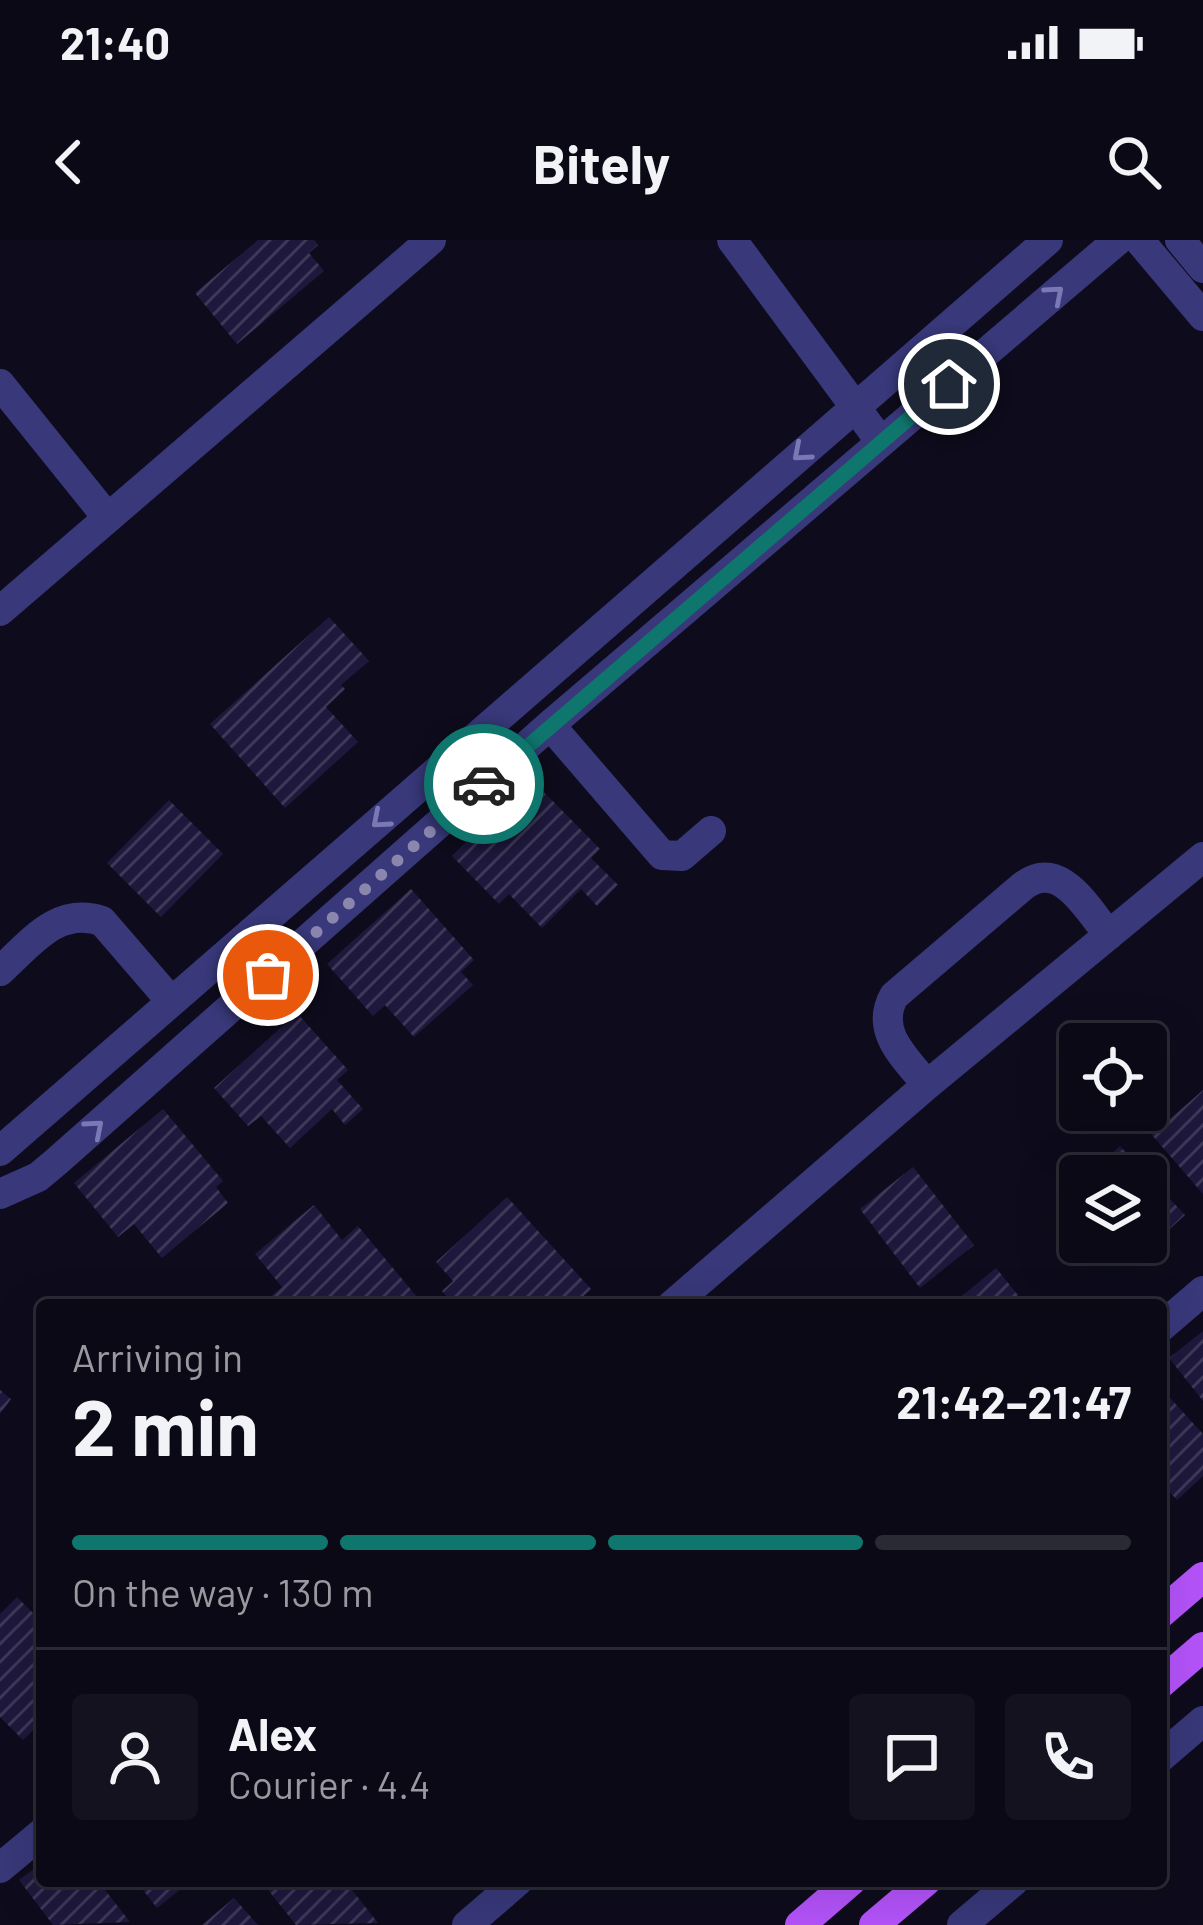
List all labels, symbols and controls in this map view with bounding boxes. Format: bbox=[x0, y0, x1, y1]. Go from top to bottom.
text: 21:40 bbox=[60, 15, 170, 69]
icon: back bbox=[36, 129, 102, 195]
icon: search bbox=[1101, 129, 1167, 195]
text: Bitely bbox=[533, 130, 670, 195]
one-way arrow bbox=[1041, 286, 1063, 308]
pin bbox=[898, 333, 1000, 435]
icon: home bbox=[916, 351, 982, 417]
one-way arrow bbox=[793, 439, 815, 461]
courier bbox=[424, 724, 544, 844]
icon: car bbox=[451, 751, 517, 817]
one-way arrow bbox=[372, 805, 394, 827]
pin bbox=[217, 924, 319, 1026]
icon: bag bbox=[235, 942, 301, 1008]
map controls bbox=[1059, 1023, 1167, 1263]
button: locate bbox=[1059, 1023, 1167, 1131]
one-way arrow bbox=[81, 1121, 102, 1142]
button: layers bbox=[1059, 1155, 1167, 1263]
text: Arriving in bbox=[72, 1333, 243, 1380]
text: 21:42–21:47 bbox=[896, 1374, 1131, 1428]
text: 2 min bbox=[72, 1378, 259, 1472]
text: On the way · 130 m bbox=[72, 1568, 374, 1615]
button: person bbox=[72, 1694, 198, 1820]
button: chat bbox=[849, 1694, 975, 1820]
button: phone bbox=[1005, 1694, 1131, 1820]
text: Alex bbox=[228, 1706, 317, 1760]
text: Courier · 4.4 bbox=[228, 1760, 431, 1807]

